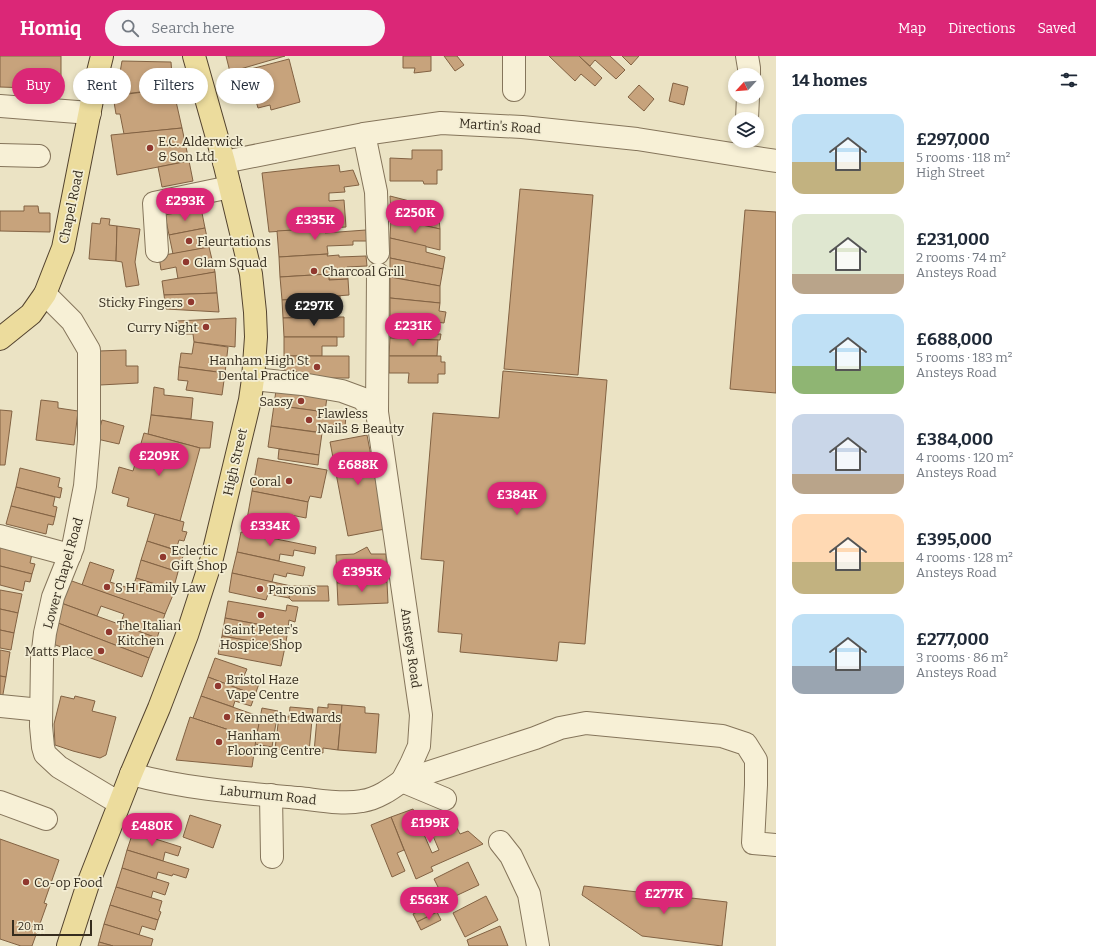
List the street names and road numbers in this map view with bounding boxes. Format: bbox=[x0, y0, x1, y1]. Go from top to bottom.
street label: Martin's Road bbox=[459, 116, 542, 136]
street label: Chapel Road bbox=[56, 168, 86, 245]
street label: High Street bbox=[220, 427, 250, 497]
street label: Lower Chapel Road bbox=[40, 515, 86, 630]
street label: Ansteys Road bbox=[398, 607, 424, 689]
street label: Laburnum Road bbox=[219, 782, 317, 808]

